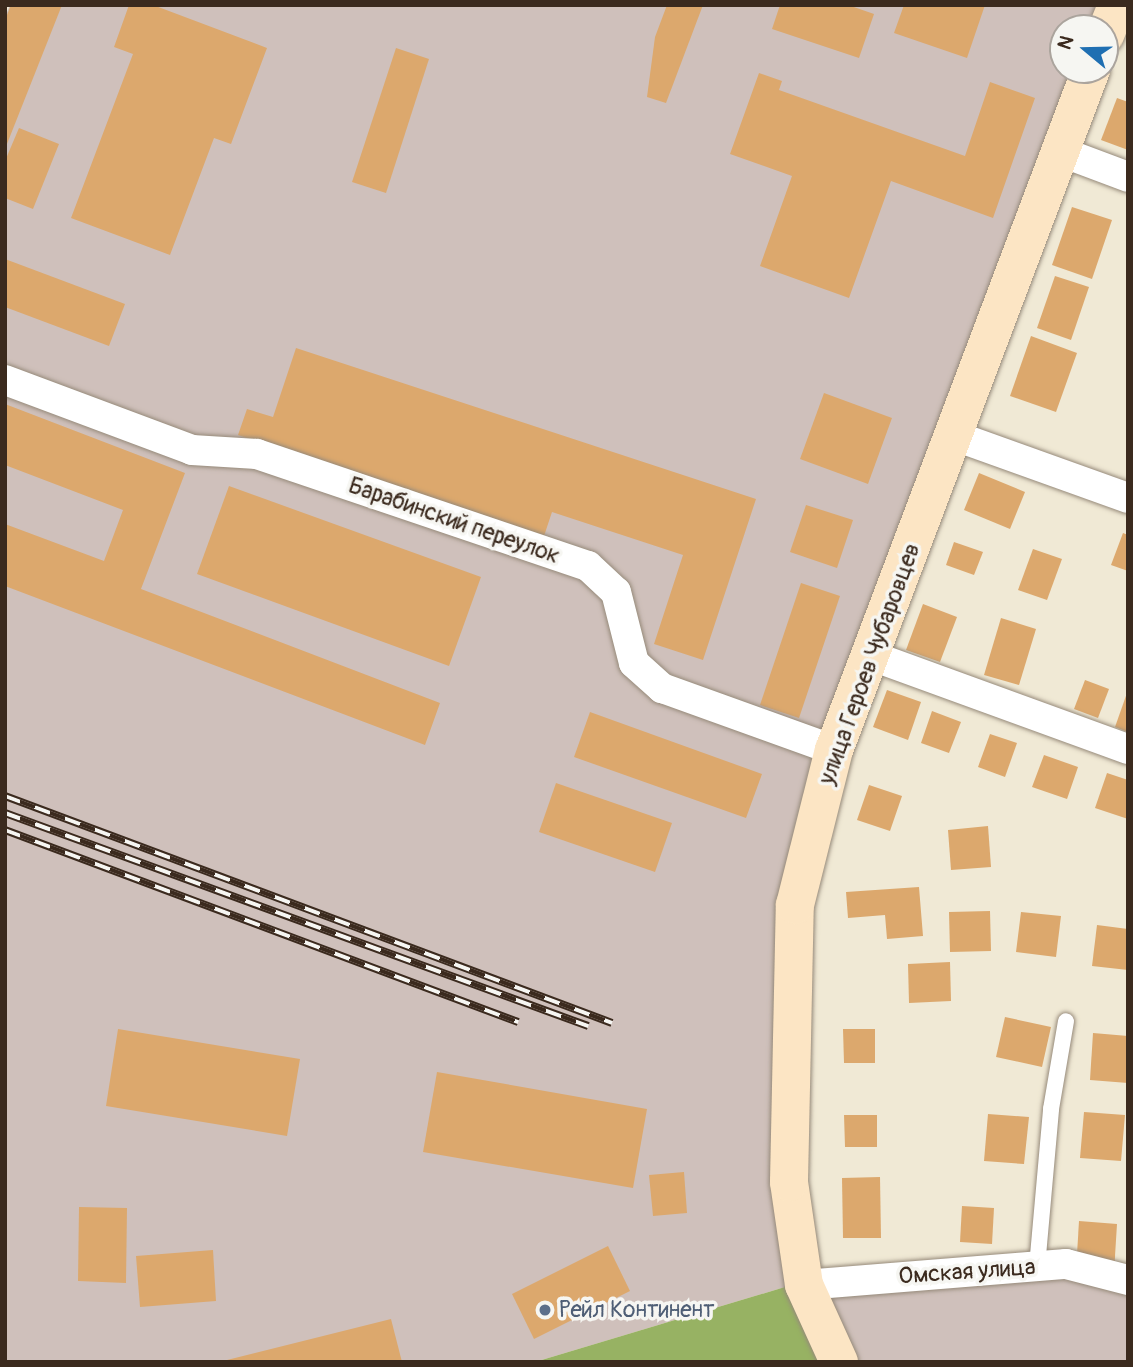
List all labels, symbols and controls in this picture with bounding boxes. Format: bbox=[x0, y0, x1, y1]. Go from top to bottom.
north arrow bbox=[1049, 14, 1119, 84]
text: N bbox=[1053, 33, 1079, 53]
street label: Барабинский переулок bbox=[345, 472, 563, 570]
street label: улица Героев Чубаровцев bbox=[813, 540, 927, 788]
street label: Омская улица bbox=[898, 1253, 1036, 1291]
place label: Рейл Континент bbox=[559, 1296, 715, 1324]
marker: Рейл Континент bbox=[537, 1302, 553, 1318]

